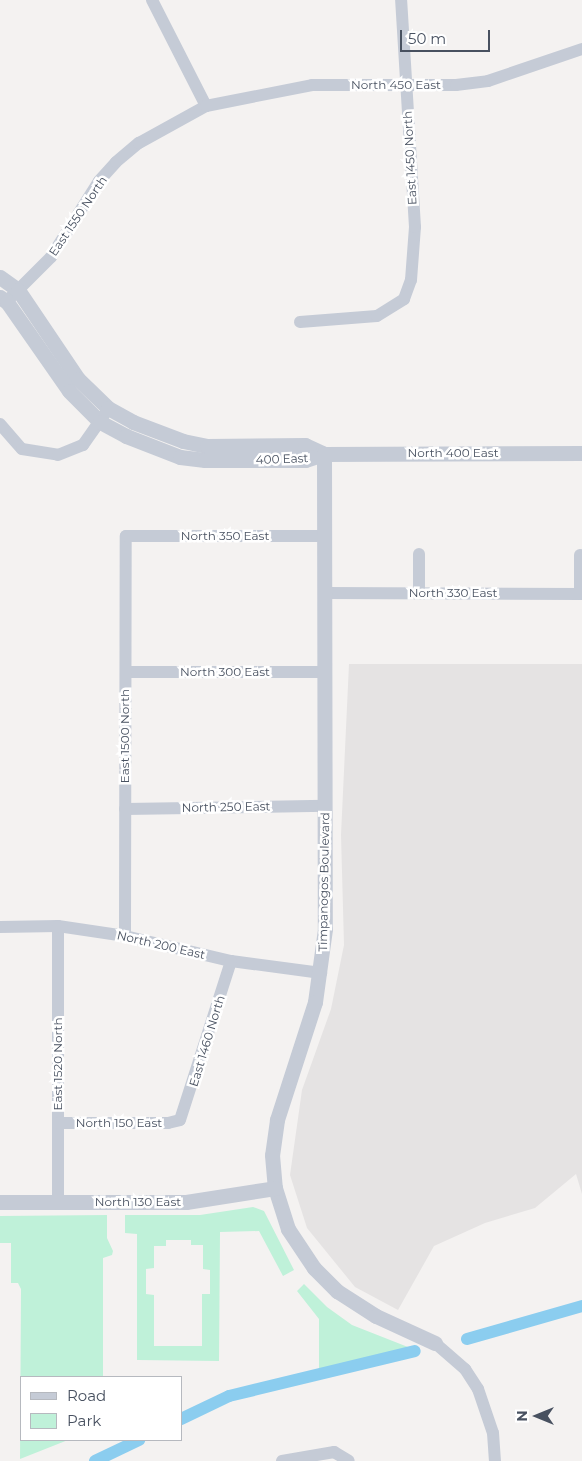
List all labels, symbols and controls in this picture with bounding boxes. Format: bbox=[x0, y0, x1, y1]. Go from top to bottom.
scale bar bbox=[402, 20, 492, 52]
text: 50 m bbox=[408, 29, 446, 48]
street label: North 450 East bbox=[351, 78, 441, 92]
street label: East 1450 North bbox=[400, 111, 420, 205]
street label: East 1550 North bbox=[46, 173, 110, 259]
street label: North 400 East bbox=[407, 446, 499, 460]
street label: 400 East bbox=[255, 451, 309, 467]
street label: North 350 East bbox=[181, 529, 269, 543]
street label: North 330 East bbox=[409, 586, 497, 600]
street label: North 300 East bbox=[180, 665, 270, 679]
street label: East 1500 North bbox=[118, 689, 132, 783]
street label: North 250 East bbox=[181, 799, 271, 815]
street label: Timpanogos Boulevard bbox=[316, 812, 332, 952]
street label: North 200 East bbox=[116, 928, 206, 962]
street label: East 1460 North bbox=[186, 994, 228, 1088]
street label: East 1520 North bbox=[51, 1017, 65, 1111]
street label: North 150 East bbox=[76, 1116, 162, 1130]
street label: North 130 East bbox=[95, 1195, 181, 1209]
legend bbox=[20, 1376, 182, 1441]
text: Road bbox=[67, 1386, 106, 1405]
north arrow bbox=[512, 1391, 562, 1441]
text: N bbox=[513, 1410, 531, 1422]
text: Park bbox=[67, 1411, 101, 1430]

